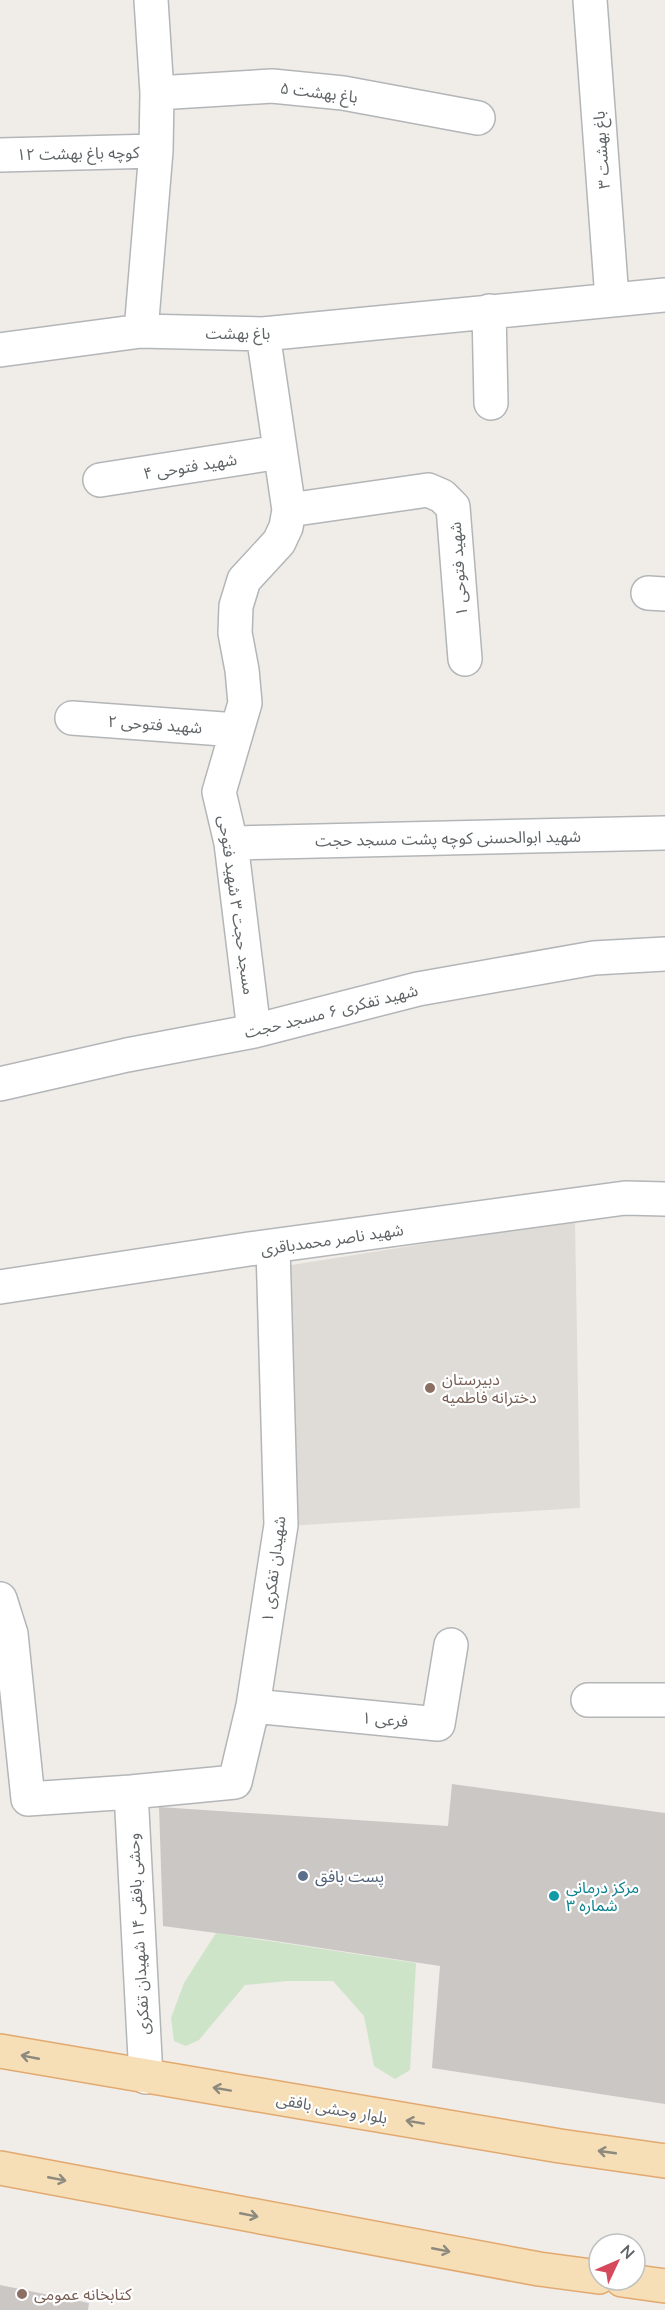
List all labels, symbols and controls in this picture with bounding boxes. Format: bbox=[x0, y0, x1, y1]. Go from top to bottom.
street label: باغ بهشت ۵ bbox=[279, 77, 359, 110]
street label: باغ بهشت ۳ bbox=[588, 110, 617, 190]
street label: کوچه باغ بهشت ۱۲ bbox=[16, 142, 140, 167]
street label: باغ بهشت bbox=[206, 323, 270, 346]
street label: شهید فتوحی ۴ bbox=[142, 449, 238, 483]
street label: شهید فتوحی ۱ bbox=[445, 521, 471, 617]
street label: شهید فتوحی ۲ bbox=[107, 711, 203, 737]
street label: مسجد حجت ۳ شهید فتوحی bbox=[215, 814, 259, 996]
street label: شهید ابوالحسنی کوچه پشت مسجد حجت bbox=[315, 826, 581, 851]
street label: شهید تفکری ۶ مسجد حجت bbox=[242, 980, 420, 1042]
street label: شهید ناصر محمدباقری bbox=[259, 1219, 405, 1259]
place label: دبیرستان دخترانه فاطمیه bbox=[442, 1369, 537, 1407]
marker: دبیرستان دخترانه فاطمیه bbox=[423, 1381, 437, 1395]
street label: شهیدان تفکری ۱ bbox=[257, 1515, 289, 1623]
street label: فرعی ۱ bbox=[361, 1707, 409, 1731]
street label: وحشی بافقی ۱۴ شهیدان تفکری bbox=[123, 1833, 153, 2035]
place label: پست بافق bbox=[315, 1866, 384, 1887]
marker: پست بافق bbox=[296, 1869, 310, 1883]
place label: مرکز درمانی شماره ۳ bbox=[566, 1877, 639, 1915]
marker: مرکز درمانی شماره ۳ bbox=[547, 1889, 561, 1903]
one-way arrow bbox=[21, 2051, 40, 2062]
one-way arrow bbox=[213, 2083, 233, 2094]
street label: بلوار وحشی بافقی bbox=[275, 2088, 389, 2128]
one-way arrow bbox=[405, 2116, 425, 2127]
one-way arrow bbox=[598, 2147, 617, 2158]
one-way arrow bbox=[47, 2174, 67, 2185]
one-way arrow bbox=[239, 2210, 258, 2221]
north arrow bbox=[587, 2232, 647, 2292]
text: N bbox=[616, 2240, 639, 2263]
one-way arrow bbox=[430, 2245, 450, 2256]
place label: کتابخانه عمومی bbox=[34, 2284, 132, 2304]
marker: کتابخانه عمومی bbox=[15, 2287, 29, 2301]

